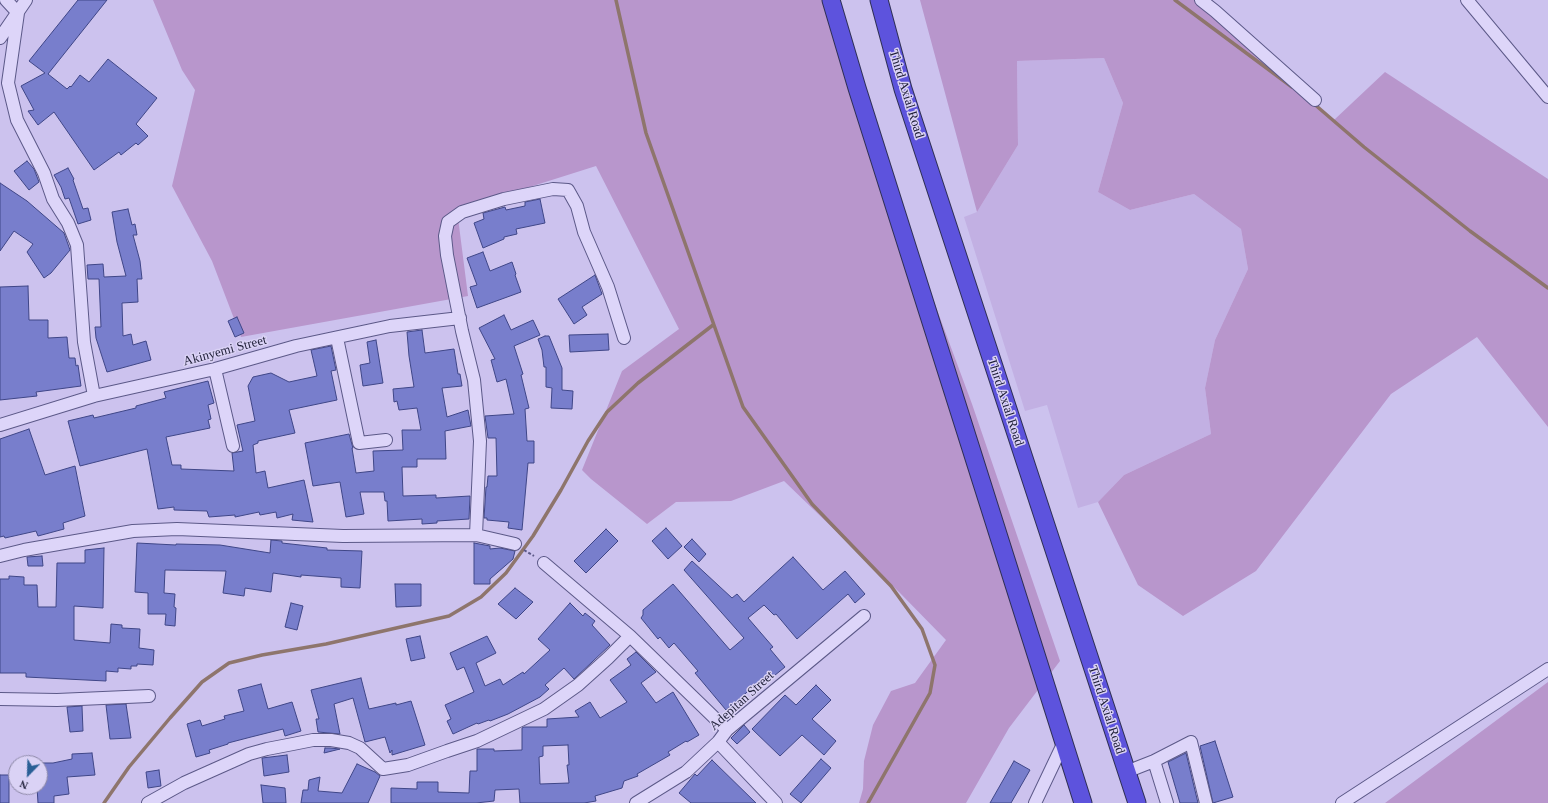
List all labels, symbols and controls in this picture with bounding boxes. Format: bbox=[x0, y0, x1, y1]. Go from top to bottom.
street label: Third Axial Road bbox=[885, 48, 927, 140]
street label: Akinyemi Street bbox=[182, 332, 268, 370]
street label: Third Axial Road bbox=[983, 356, 1027, 448]
street label: Third Axial Road bbox=[1084, 664, 1128, 756]
street label: Adepitan Street bbox=[707, 668, 777, 734]
north arrow bbox=[8, 755, 48, 795]
text: N bbox=[18, 778, 30, 792]

